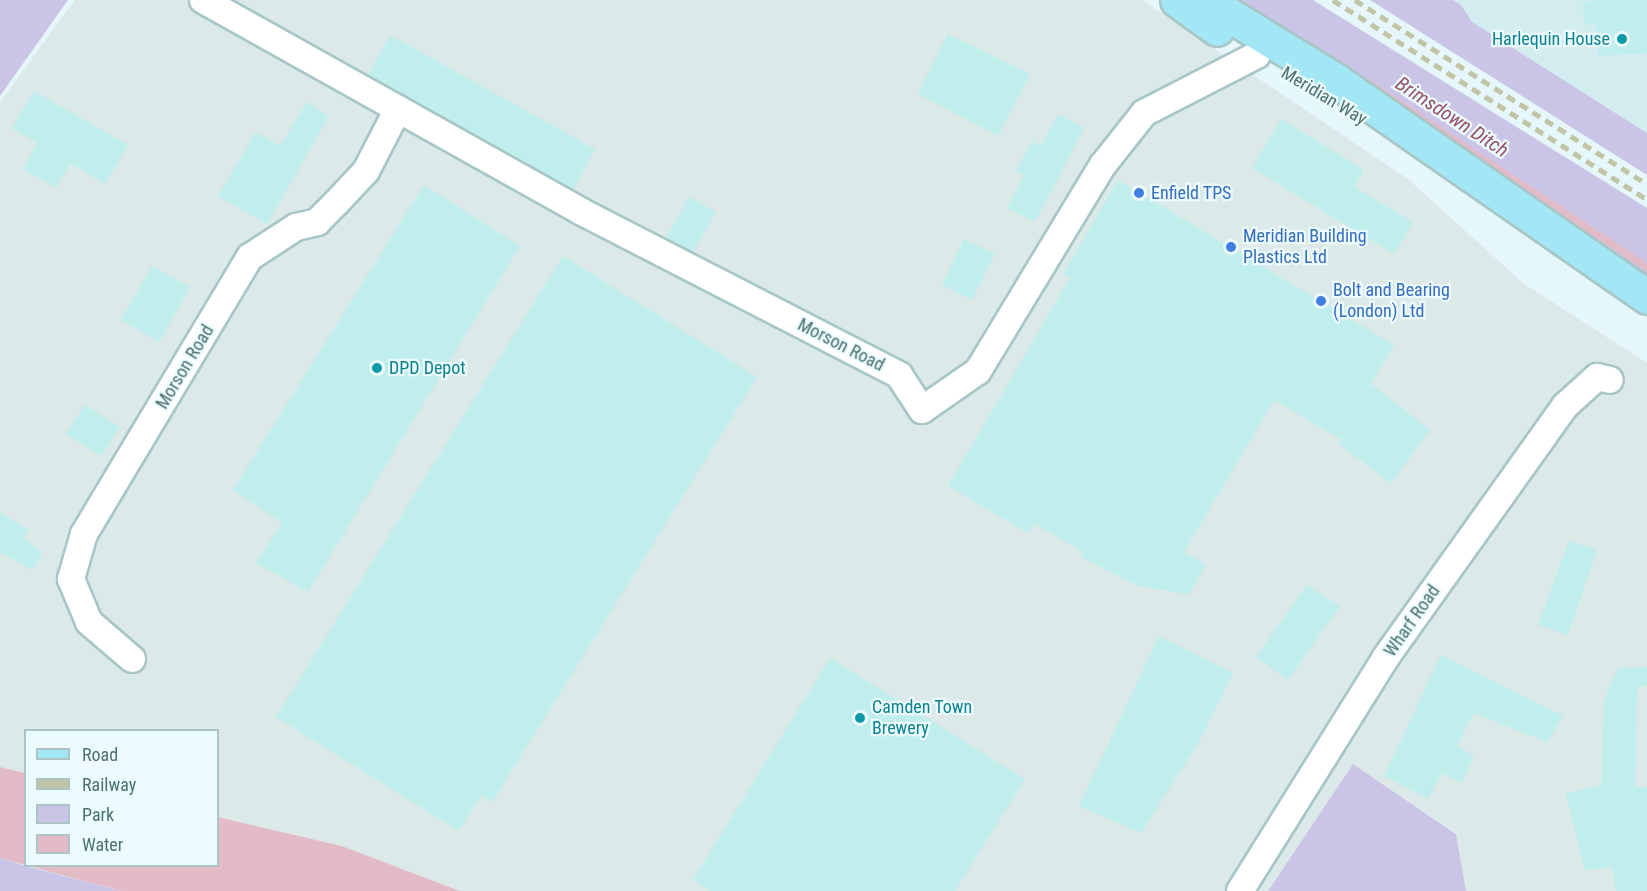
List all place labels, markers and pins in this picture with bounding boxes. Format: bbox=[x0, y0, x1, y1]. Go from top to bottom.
place label: Harlequin House bbox=[1492, 28, 1610, 50]
marker: Harlequin House bbox=[1615, 32, 1629, 46]
place label: Enfield TPS bbox=[1151, 182, 1232, 204]
marker: Enfield TPS bbox=[1132, 186, 1146, 200]
place label: Meridian Building Plastics Ltd bbox=[1243, 226, 1367, 268]
marker: Meridian Building Plastics Ltd bbox=[1224, 240, 1238, 254]
place label: Bolt and Bearing (London) Ltd bbox=[1333, 280, 1450, 322]
marker: Bolt and Bearing (London) Ltd bbox=[1314, 294, 1328, 308]
place label: DPD Depot bbox=[389, 357, 466, 379]
marker: DPD Depot bbox=[370, 361, 384, 375]
place label: Camden Town Brewery bbox=[872, 697, 973, 740]
marker: Camden Town Brewery bbox=[853, 711, 867, 725]

